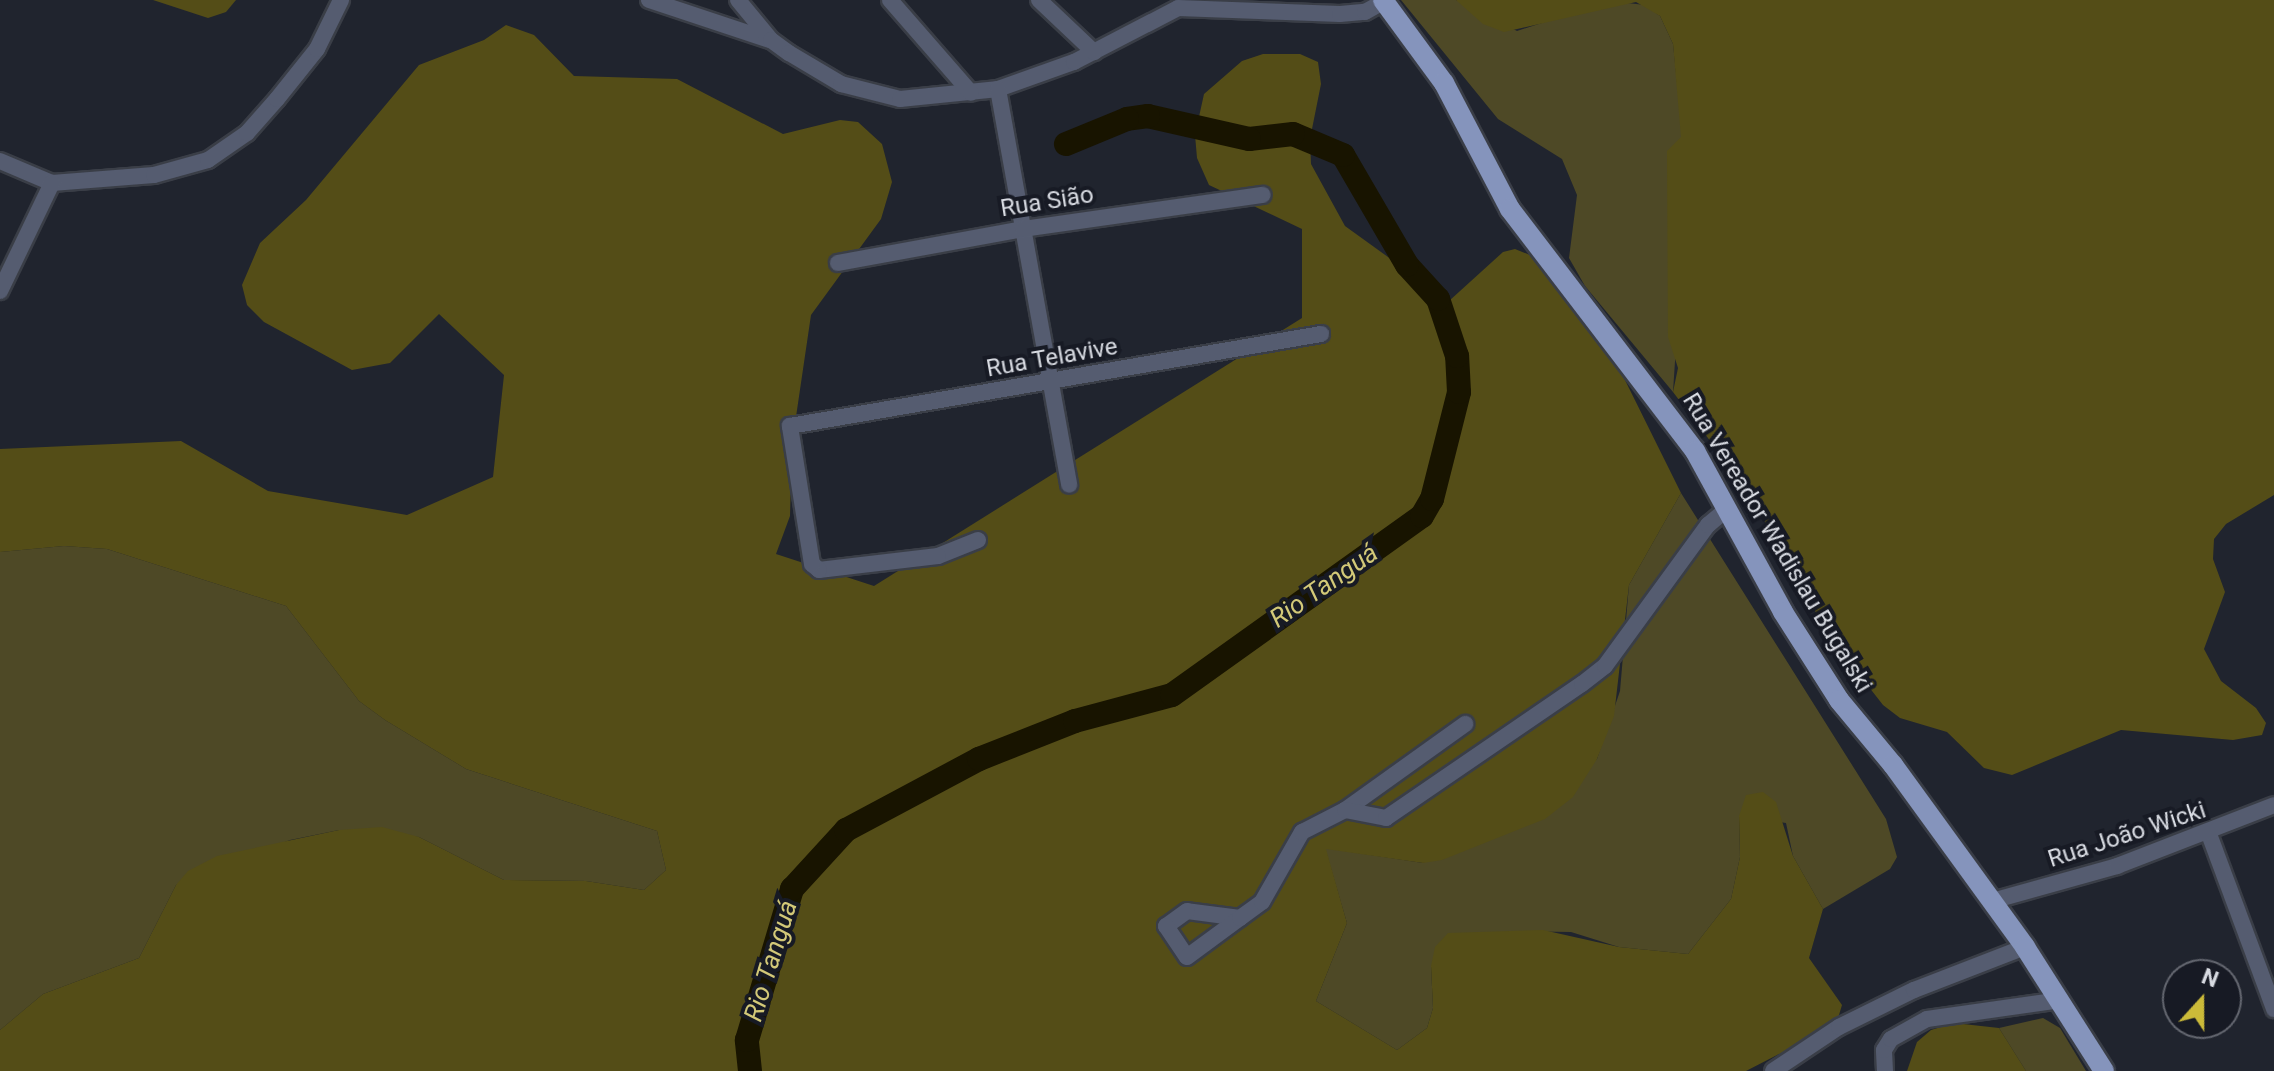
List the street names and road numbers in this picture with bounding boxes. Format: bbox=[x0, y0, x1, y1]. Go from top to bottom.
street label: Rua Sião bbox=[998, 180, 1096, 224]
street label: Rua Telavive bbox=[984, 332, 1120, 384]
street label: Rua Vereador Wadislau Bugalski bbox=[1676, 388, 1878, 698]
street label: Rua João Wicki bbox=[2044, 796, 2210, 874]

